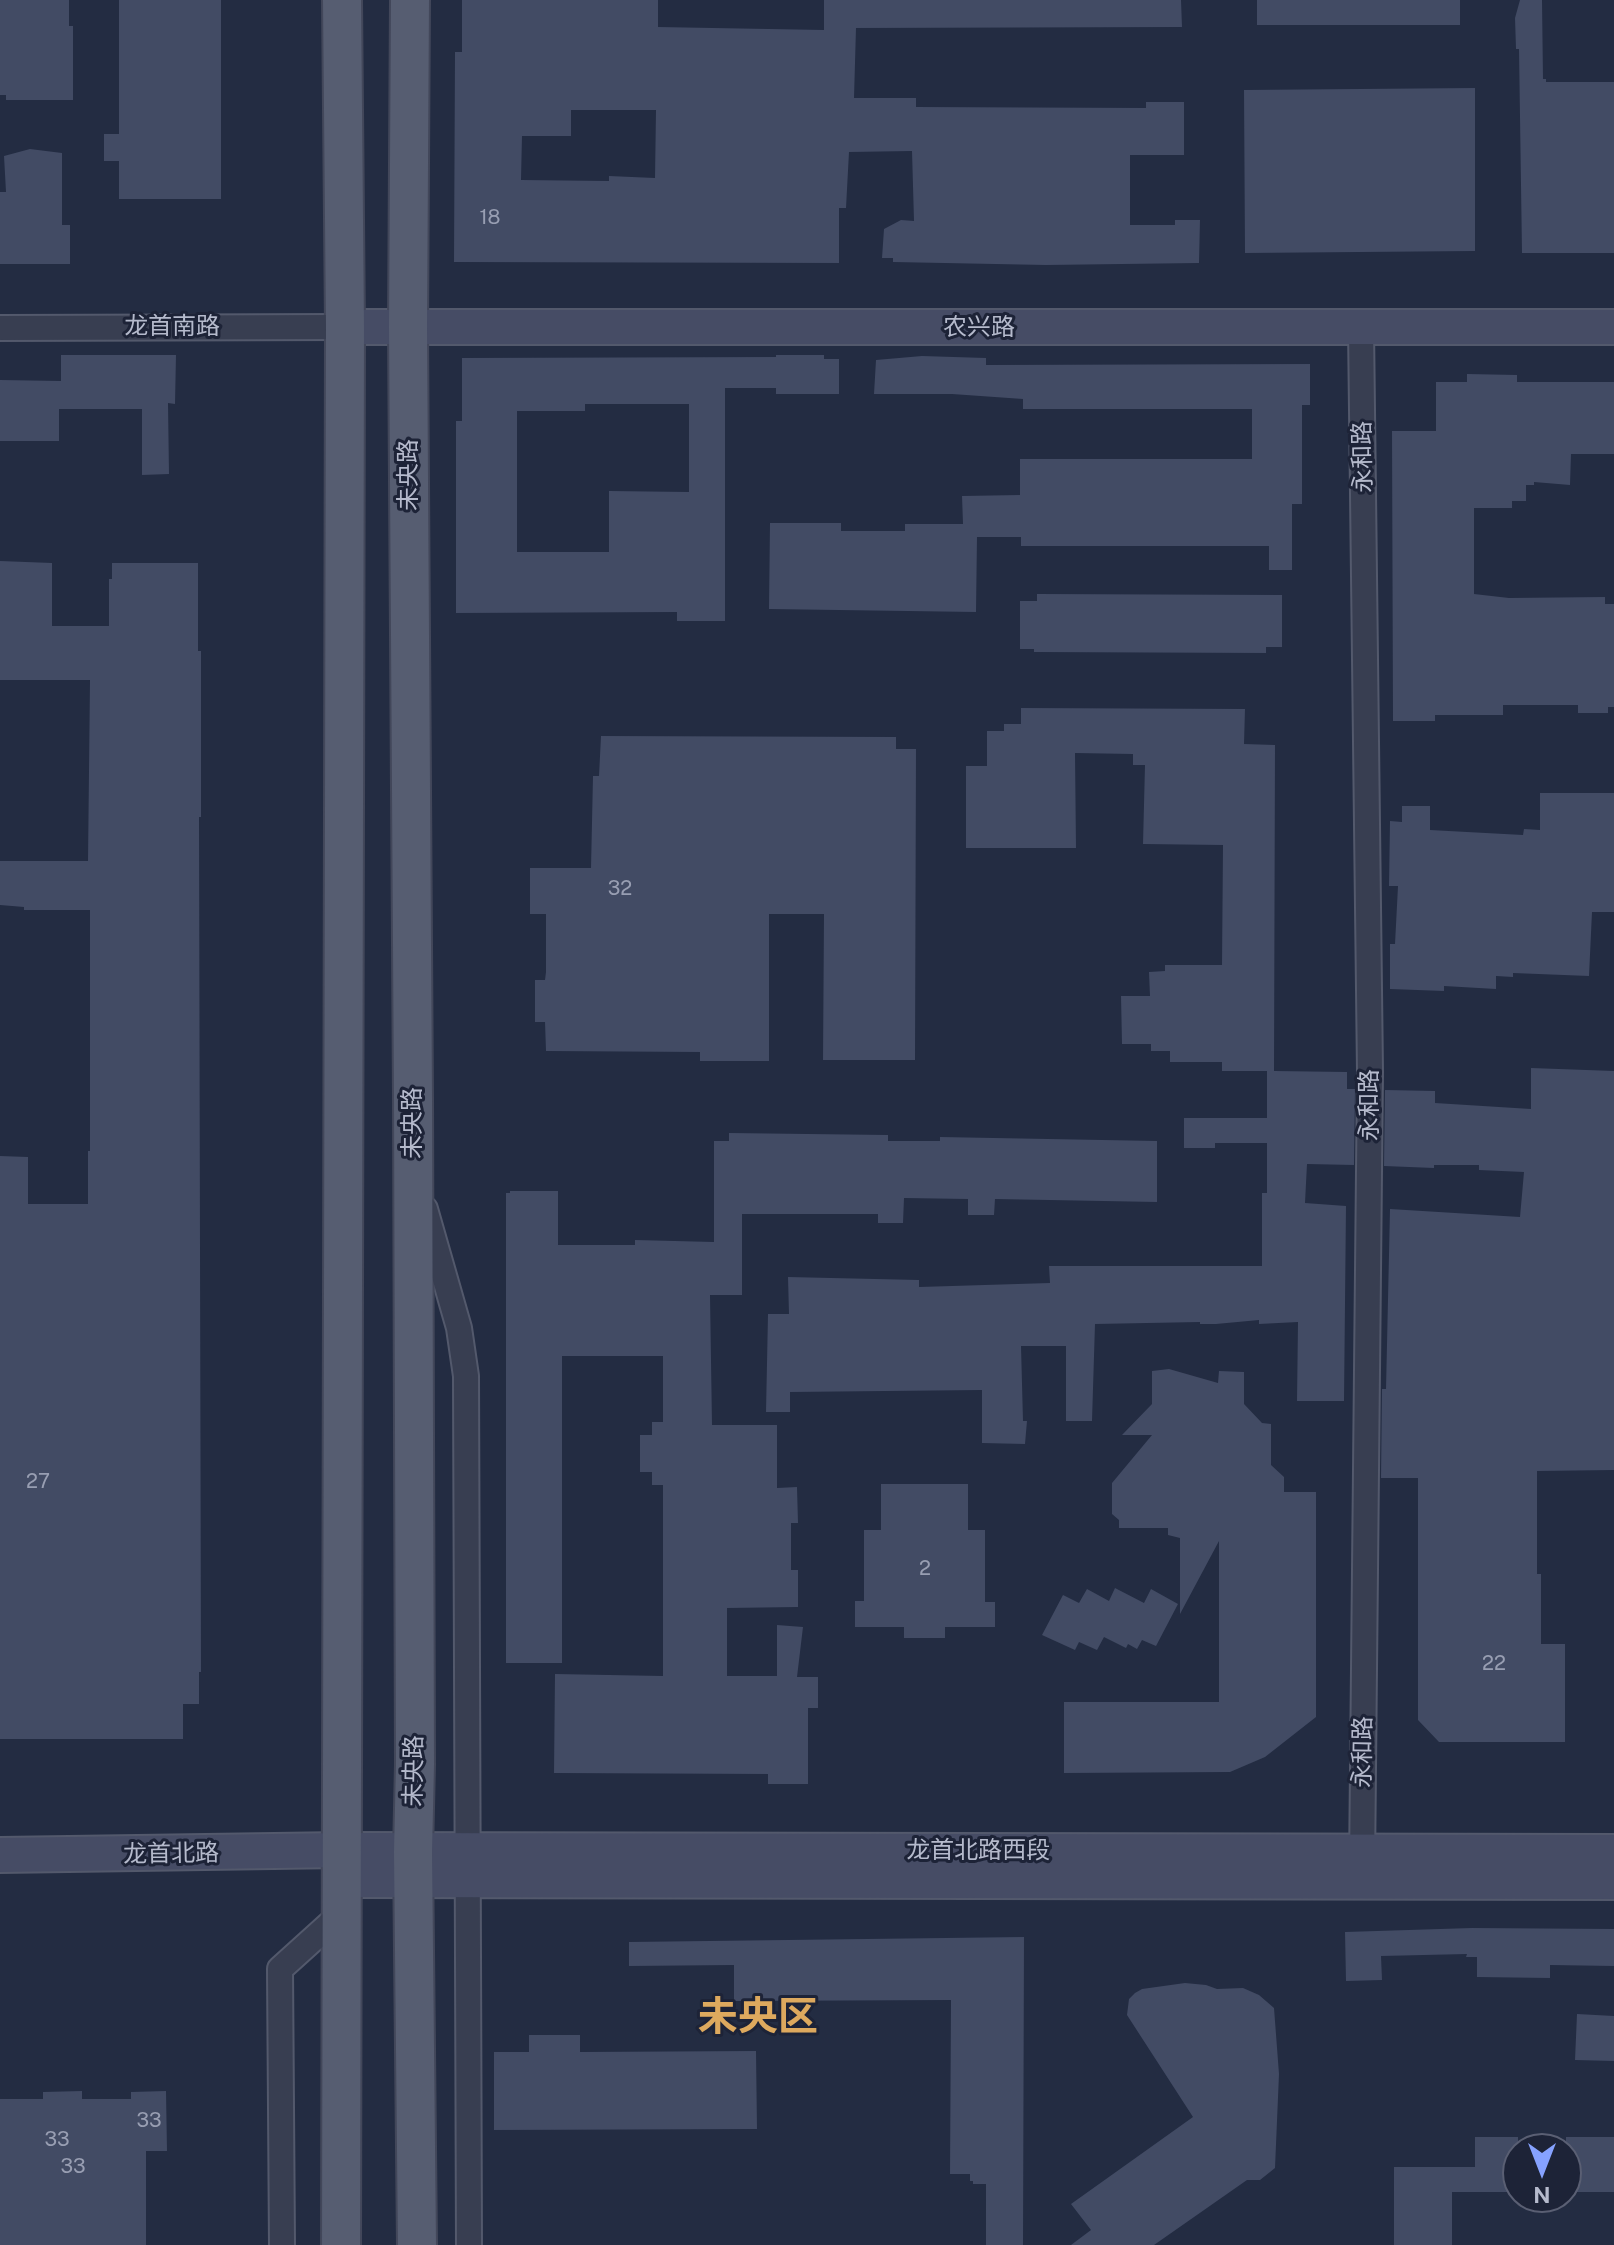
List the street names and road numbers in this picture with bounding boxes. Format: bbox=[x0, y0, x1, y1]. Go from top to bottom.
street label: 龙首南路 bbox=[124, 313, 220, 341]
street label: 农兴路 bbox=[943, 314, 1015, 342]
street label: 永和路 bbox=[1348, 421, 1378, 493]
street label: 未央路 bbox=[395, 439, 423, 511]
street label: 永和路 bbox=[1356, 1069, 1384, 1141]
street label: 未央路 bbox=[399, 1087, 427, 1159]
street label: 永和路 bbox=[1348, 1716, 1378, 1788]
street label: 未央路 bbox=[399, 1735, 429, 1807]
street label: 龙首北路西段 bbox=[906, 1837, 1050, 1865]
street label: 龙首北路 bbox=[123, 1839, 219, 1869]

